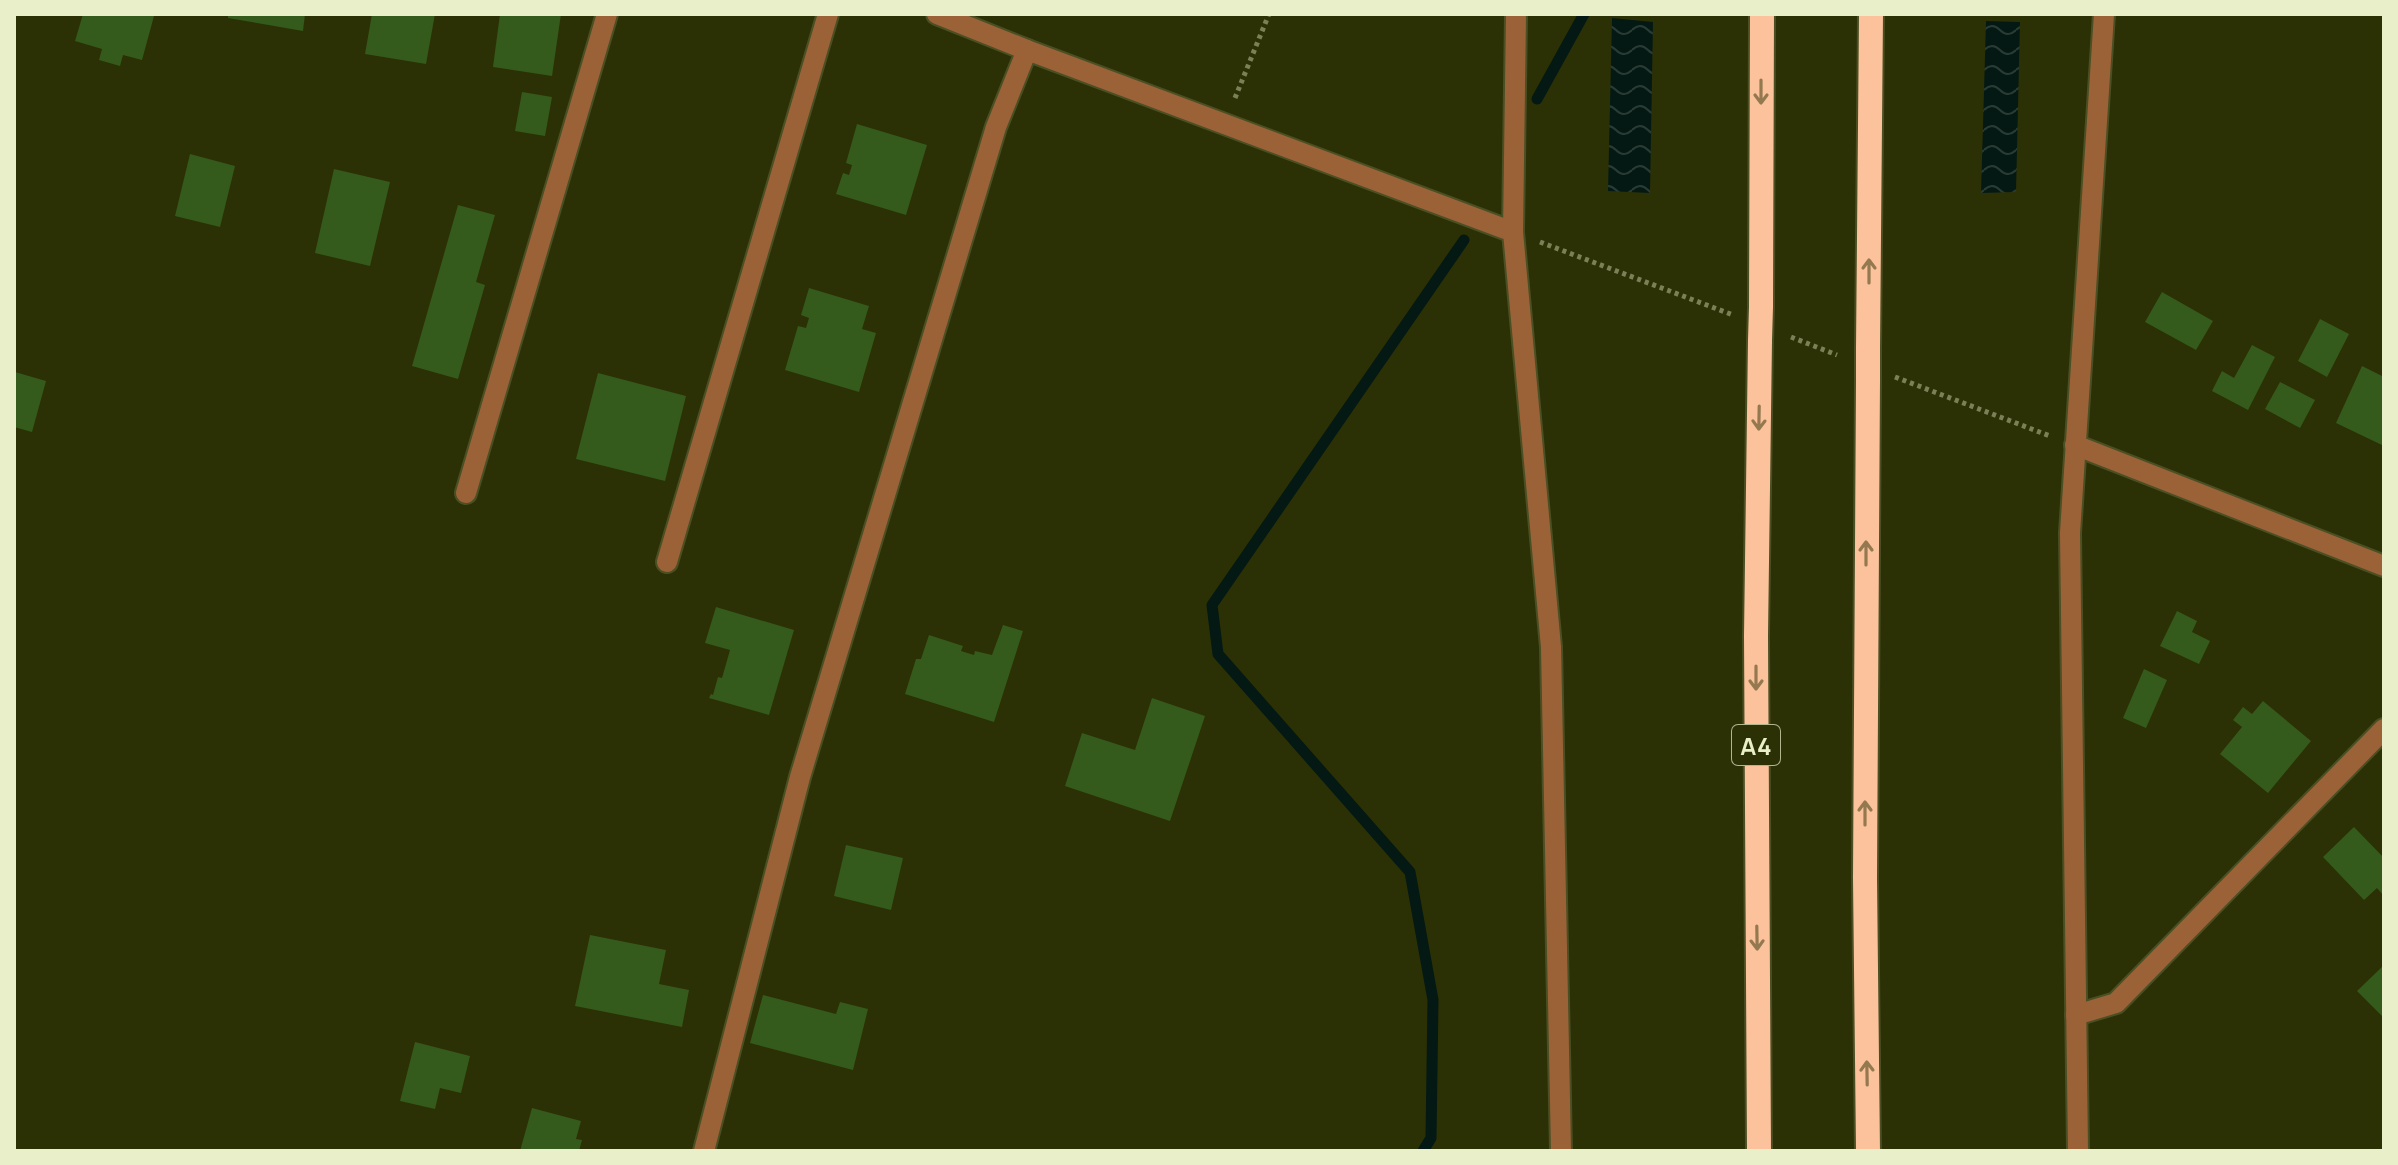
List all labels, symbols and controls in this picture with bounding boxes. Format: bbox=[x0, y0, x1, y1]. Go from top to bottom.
one-way arrow bbox=[1753, 78, 1769, 105]
one-way arrow bbox=[1861, 258, 1877, 285]
one-way arrow bbox=[1751, 404, 1767, 431]
one-way arrow bbox=[1858, 540, 1874, 567]
one-way arrow bbox=[1748, 664, 1764, 691]
road number: A4 bbox=[1732, 725, 1780, 765]
one-way arrow bbox=[1857, 800, 1873, 827]
one-way arrow bbox=[1749, 924, 1765, 951]
one-way arrow bbox=[1859, 1060, 1875, 1087]

